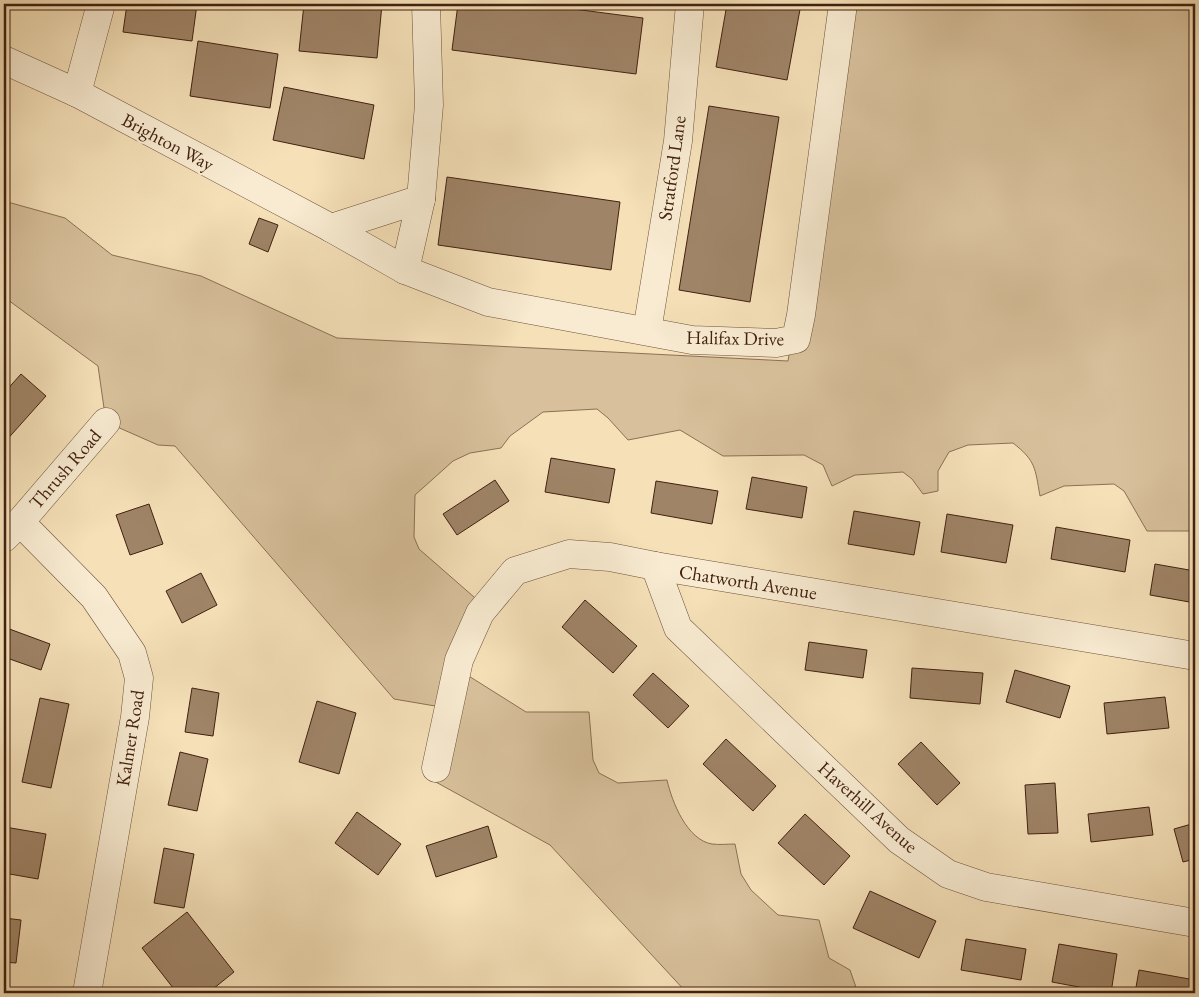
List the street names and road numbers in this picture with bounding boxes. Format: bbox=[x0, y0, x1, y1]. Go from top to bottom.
street label: Brighton Way bbox=[118, 107, 219, 177]
street label: Stratford Lane bbox=[652, 114, 692, 222]
street label: Halifax Drive bbox=[686, 325, 784, 351]
street label: Thrush Road bbox=[23, 423, 107, 514]
street label: Chatworth Avenue bbox=[677, 559, 819, 605]
street label: Kalmer Road bbox=[110, 688, 150, 788]
street label: Haverhill Avenue bbox=[813, 756, 923, 858]

